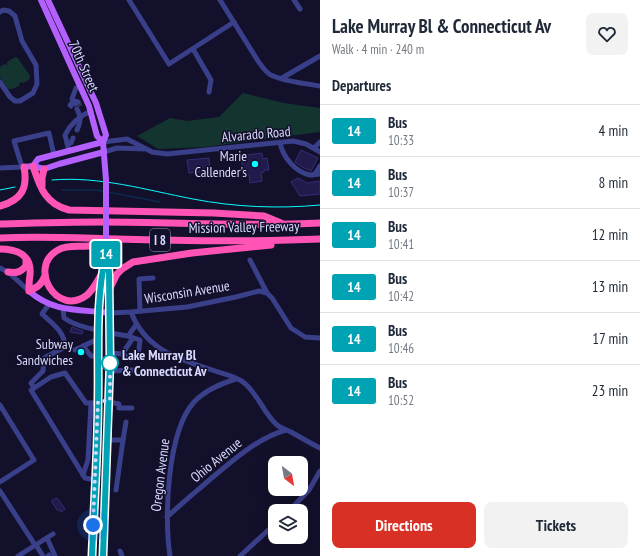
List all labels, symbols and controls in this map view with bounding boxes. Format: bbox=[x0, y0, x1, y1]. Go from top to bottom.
button: heart bbox=[586, 13, 628, 55]
text: Lake Murray Bl & Connecticut Av bbox=[332, 14, 551, 38]
street label: 70th Street bbox=[65, 37, 103, 95]
text: Walk · 4 min · 240 m bbox=[332, 41, 424, 58]
text: Departures bbox=[332, 76, 391, 95]
text: Bus bbox=[388, 113, 407, 132]
text: 4 min bbox=[598, 121, 628, 140]
street label: Alvarado Road bbox=[221, 122, 291, 146]
text: 14 bbox=[347, 122, 361, 140]
text: 10:33 bbox=[388, 132, 414, 149]
place label: Marie Callender's bbox=[195, 147, 247, 181]
marker: Marie Callender's bbox=[250, 159, 260, 169]
text: Bus bbox=[388, 165, 407, 184]
text: 8 min bbox=[598, 173, 628, 192]
text: 14 bbox=[347, 174, 361, 192]
text: 10:37 bbox=[388, 184, 414, 201]
street label: Mission Valley Freeway bbox=[188, 217, 300, 237]
text: Bus bbox=[388, 217, 407, 236]
text: 12 min bbox=[592, 225, 628, 244]
text: 14 bbox=[347, 226, 361, 244]
road number: I 8 bbox=[150, 229, 170, 251]
text: 10:41 bbox=[388, 236, 414, 253]
line badge: 14 bbox=[88, 241, 124, 267]
text: 14 bbox=[99, 245, 113, 263]
text: Bus bbox=[388, 269, 407, 288]
street label: Wisconsin Avenue bbox=[143, 276, 231, 308]
text: 13 min bbox=[592, 277, 628, 296]
text: 14 bbox=[347, 278, 361, 296]
text: 10:42 bbox=[388, 288, 414, 305]
text: Bus bbox=[388, 321, 407, 340]
text: 17 min bbox=[592, 329, 628, 348]
text: 14 bbox=[347, 330, 361, 348]
place label: Subway Sandwiches bbox=[16, 335, 74, 369]
text: 10:46 bbox=[388, 340, 414, 357]
place label: Lake Murray Bl & Connecticut Av bbox=[122, 346, 207, 380]
marker: Subway Sandwiches bbox=[76, 347, 86, 357]
marker: Lake Murray Bl & Connecticut Av bbox=[101, 354, 119, 372]
text: Bus bbox=[388, 373, 407, 392]
text: 23 min bbox=[592, 381, 628, 400]
text: 14 bbox=[347, 382, 361, 400]
text: 10:52 bbox=[388, 392, 414, 409]
street label: Ohio Avenue bbox=[187, 434, 246, 486]
street label: Oregon Avenue bbox=[147, 437, 173, 513]
north arrow bbox=[268, 456, 308, 496]
map controls bbox=[268, 456, 308, 544]
button: Directions bbox=[332, 502, 476, 548]
button: Tickets bbox=[484, 502, 628, 548]
button: layers bbox=[268, 504, 308, 544]
your location bbox=[83, 515, 103, 535]

